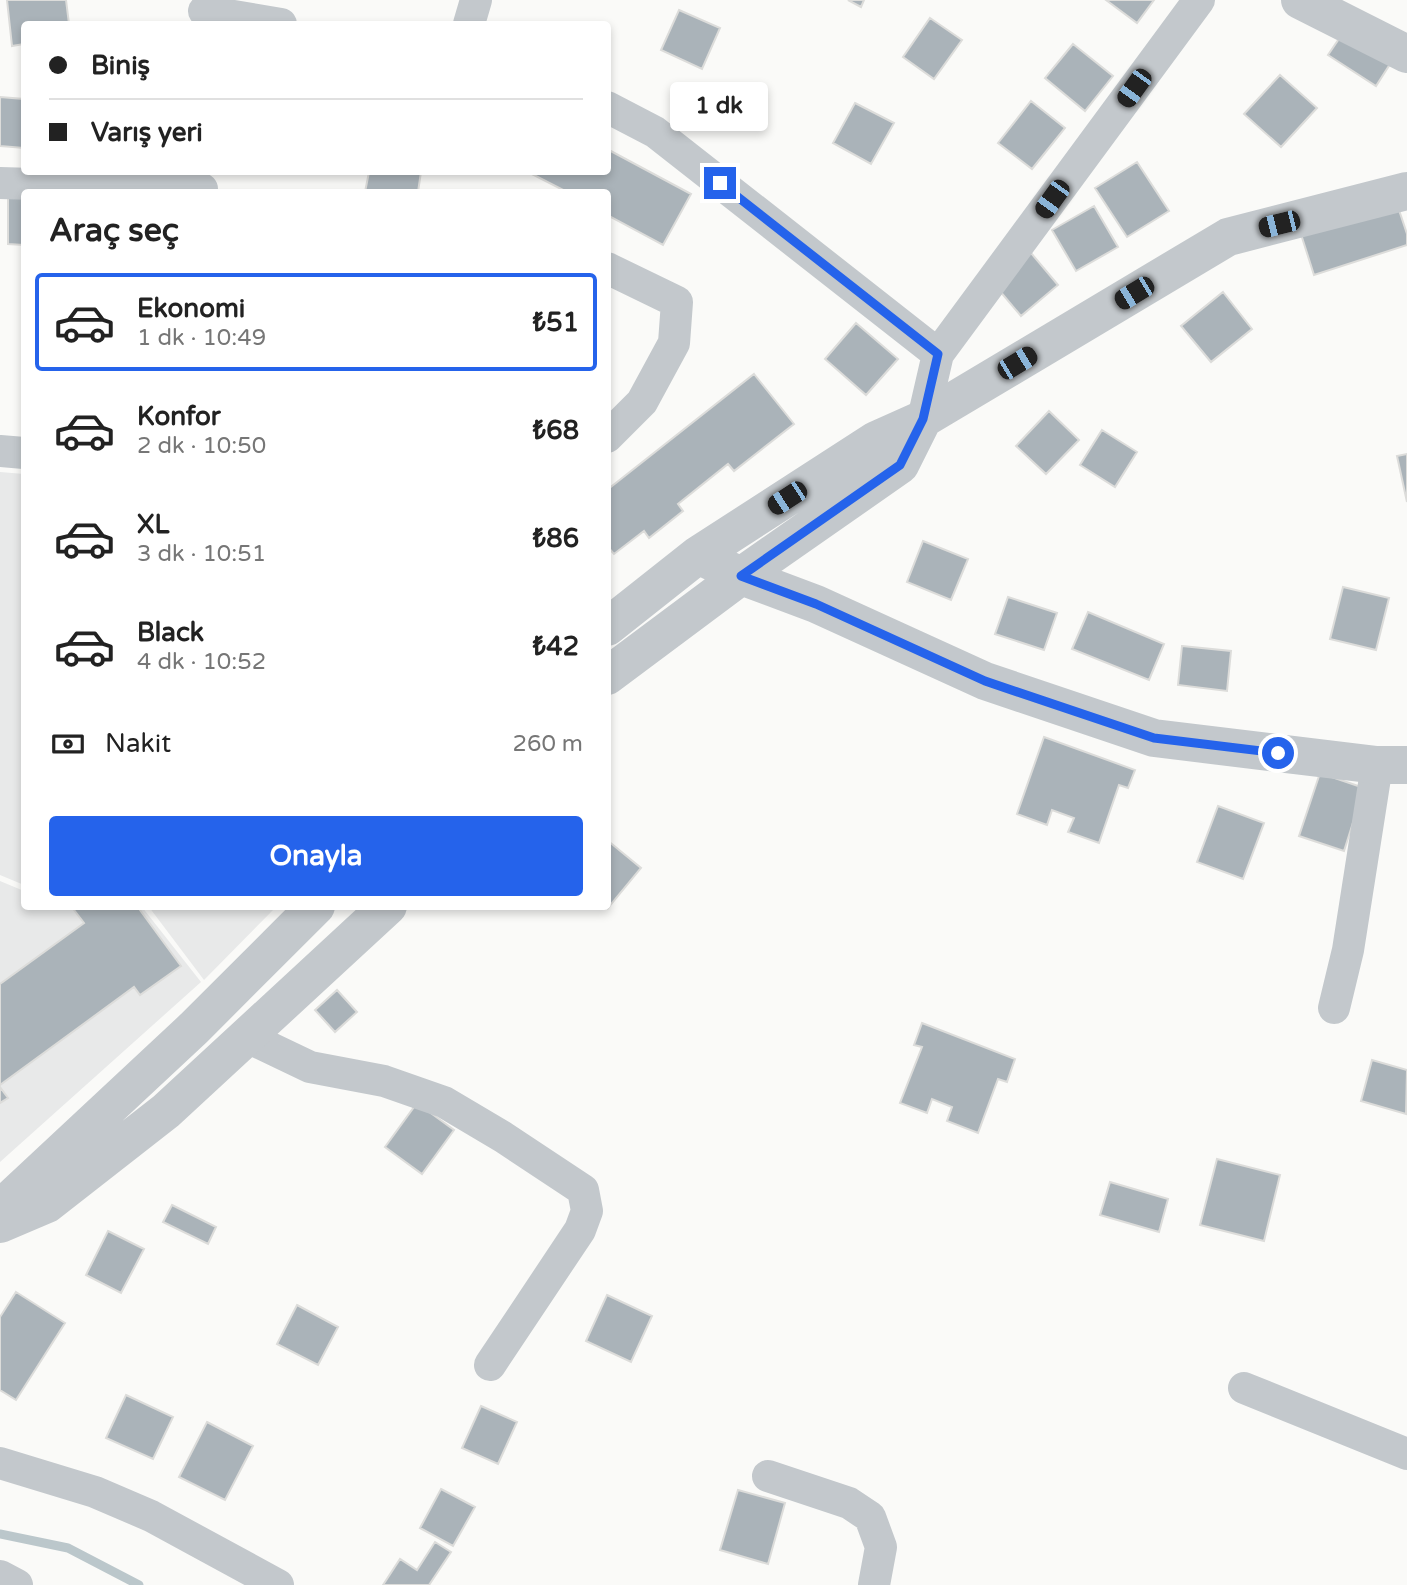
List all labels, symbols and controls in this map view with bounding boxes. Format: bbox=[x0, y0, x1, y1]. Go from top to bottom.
text: Biniş bbox=[91, 50, 150, 81]
car bbox=[1114, 65, 1155, 111]
callout: 1 dk bbox=[671, 82, 769, 130]
text: 1 dk bbox=[695, 92, 743, 120]
text: Varış yeri bbox=[91, 117, 203, 148]
route end bbox=[704, 167, 736, 199]
car bbox=[1032, 176, 1073, 222]
car bbox=[1257, 209, 1302, 239]
text: Araç seç bbox=[49, 212, 179, 250]
car bbox=[1111, 273, 1158, 313]
icon: car bbox=[53, 291, 116, 354]
text: Ekonomi bbox=[137, 293, 245, 324]
text: ₺51 bbox=[533, 307, 579, 338]
text: 1 dk · 10:49 bbox=[137, 324, 266, 352]
car bbox=[994, 343, 1041, 383]
icon: car bbox=[53, 399, 116, 462]
text: Konfor bbox=[137, 401, 221, 432]
text: ₺68 bbox=[533, 415, 579, 446]
text: 2 dk · 10:50 bbox=[137, 432, 266, 460]
car bbox=[764, 478, 811, 518]
icon: car bbox=[53, 507, 116, 570]
text: XL bbox=[137, 509, 169, 540]
text: ₺86 bbox=[533, 523, 579, 554]
text: 3 dk · 10:51 bbox=[137, 540, 266, 568]
icon: car bbox=[53, 615, 116, 678]
text: Black bbox=[137, 617, 204, 648]
text: ₺42 bbox=[533, 631, 579, 662]
text: 4 dk · 10:52 bbox=[137, 648, 266, 676]
icon: cash bbox=[49, 725, 87, 763]
text: Nakit bbox=[105, 728, 171, 759]
text: 260 m bbox=[513, 730, 583, 758]
route start bbox=[1262, 737, 1294, 769]
button: Onayla bbox=[49, 816, 583, 896]

